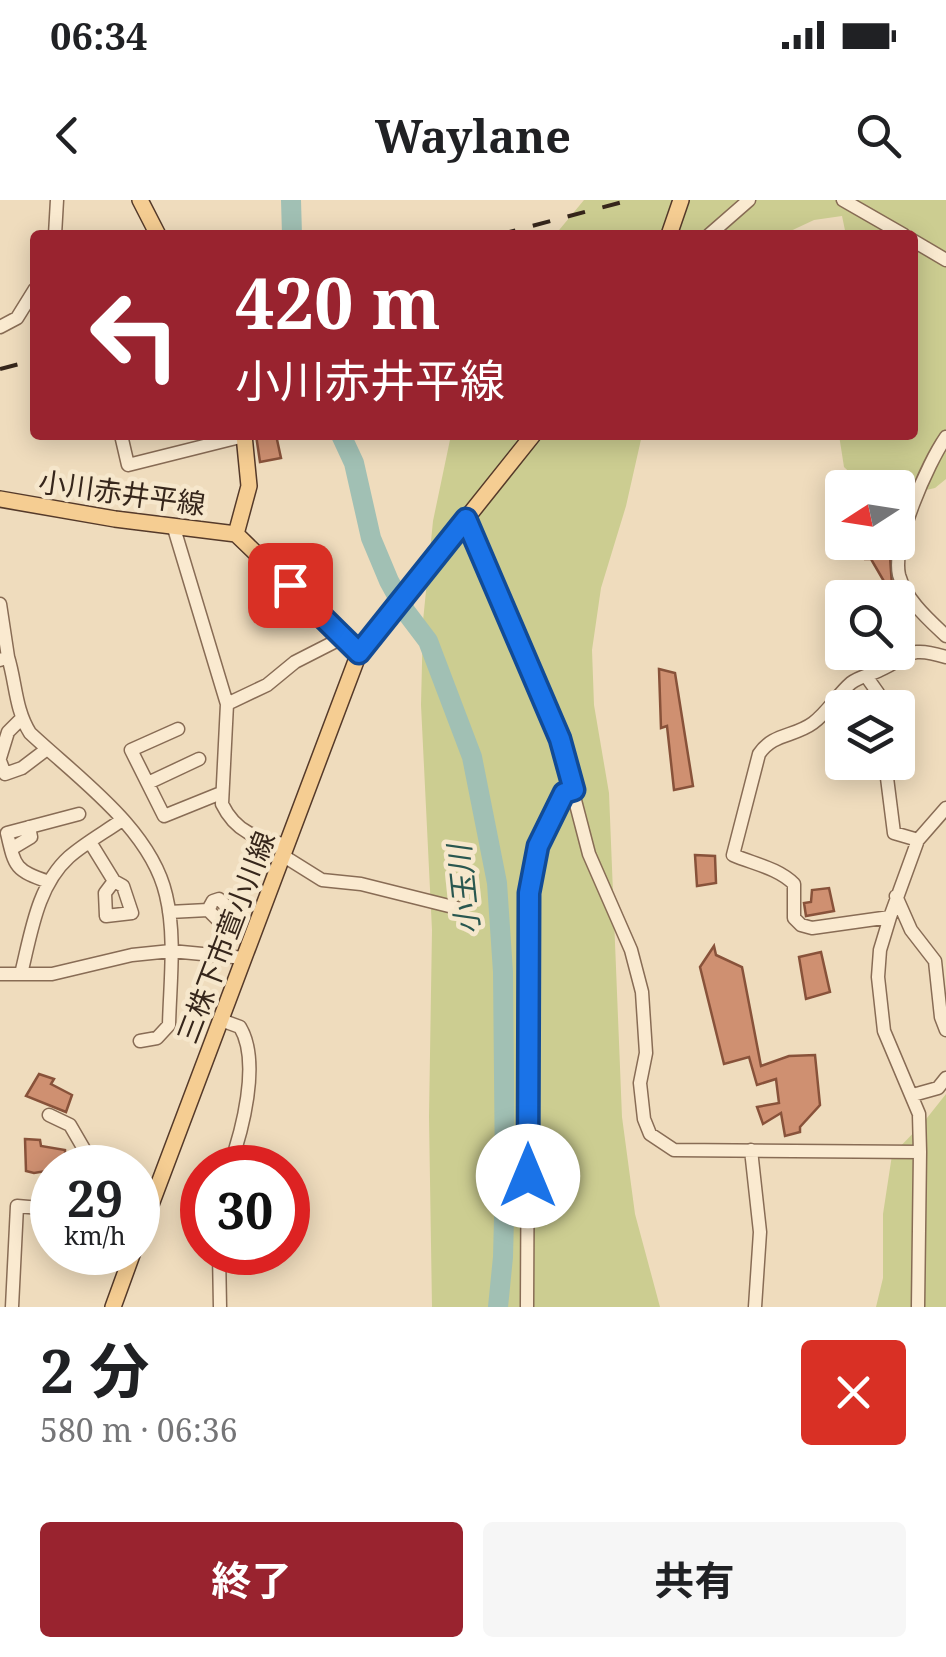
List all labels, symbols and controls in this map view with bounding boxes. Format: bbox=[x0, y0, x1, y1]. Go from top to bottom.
text: 06:34 bbox=[50, 9, 147, 61]
text: Waylane bbox=[375, 105, 571, 166]
icon: back bbox=[40, 108, 95, 163]
icon: search bbox=[851, 108, 906, 163]
text: 420 m bbox=[235, 254, 441, 350]
icon: left bbox=[70, 270, 200, 400]
text: 小川赤井平線 bbox=[235, 349, 505, 410]
street label: 小川赤井平線 bbox=[36, 461, 208, 523]
north arrow bbox=[825, 470, 915, 560]
map controls bbox=[825, 470, 915, 780]
pin bbox=[248, 543, 333, 628]
icon: arrive bbox=[263, 558, 318, 613]
button: search bbox=[825, 580, 915, 670]
button: layers bbox=[825, 690, 915, 780]
street label: 三株下市萱小川線 bbox=[167, 826, 283, 1048]
water label: 小玉川 bbox=[438, 840, 488, 937]
position arrow bbox=[476, 1124, 580, 1228]
speed limit sign: 30 bbox=[180, 1145, 310, 1275]
text: 29 bbox=[67, 1164, 123, 1232]
text: km/h bbox=[64, 1218, 126, 1252]
text: 2 分 bbox=[40, 1329, 150, 1411]
button: close bbox=[801, 1340, 906, 1445]
text: 580 m · 06:36 bbox=[40, 1408, 238, 1451]
button: 終了 bbox=[40, 1522, 463, 1637]
button: 共有 bbox=[483, 1522, 906, 1637]

